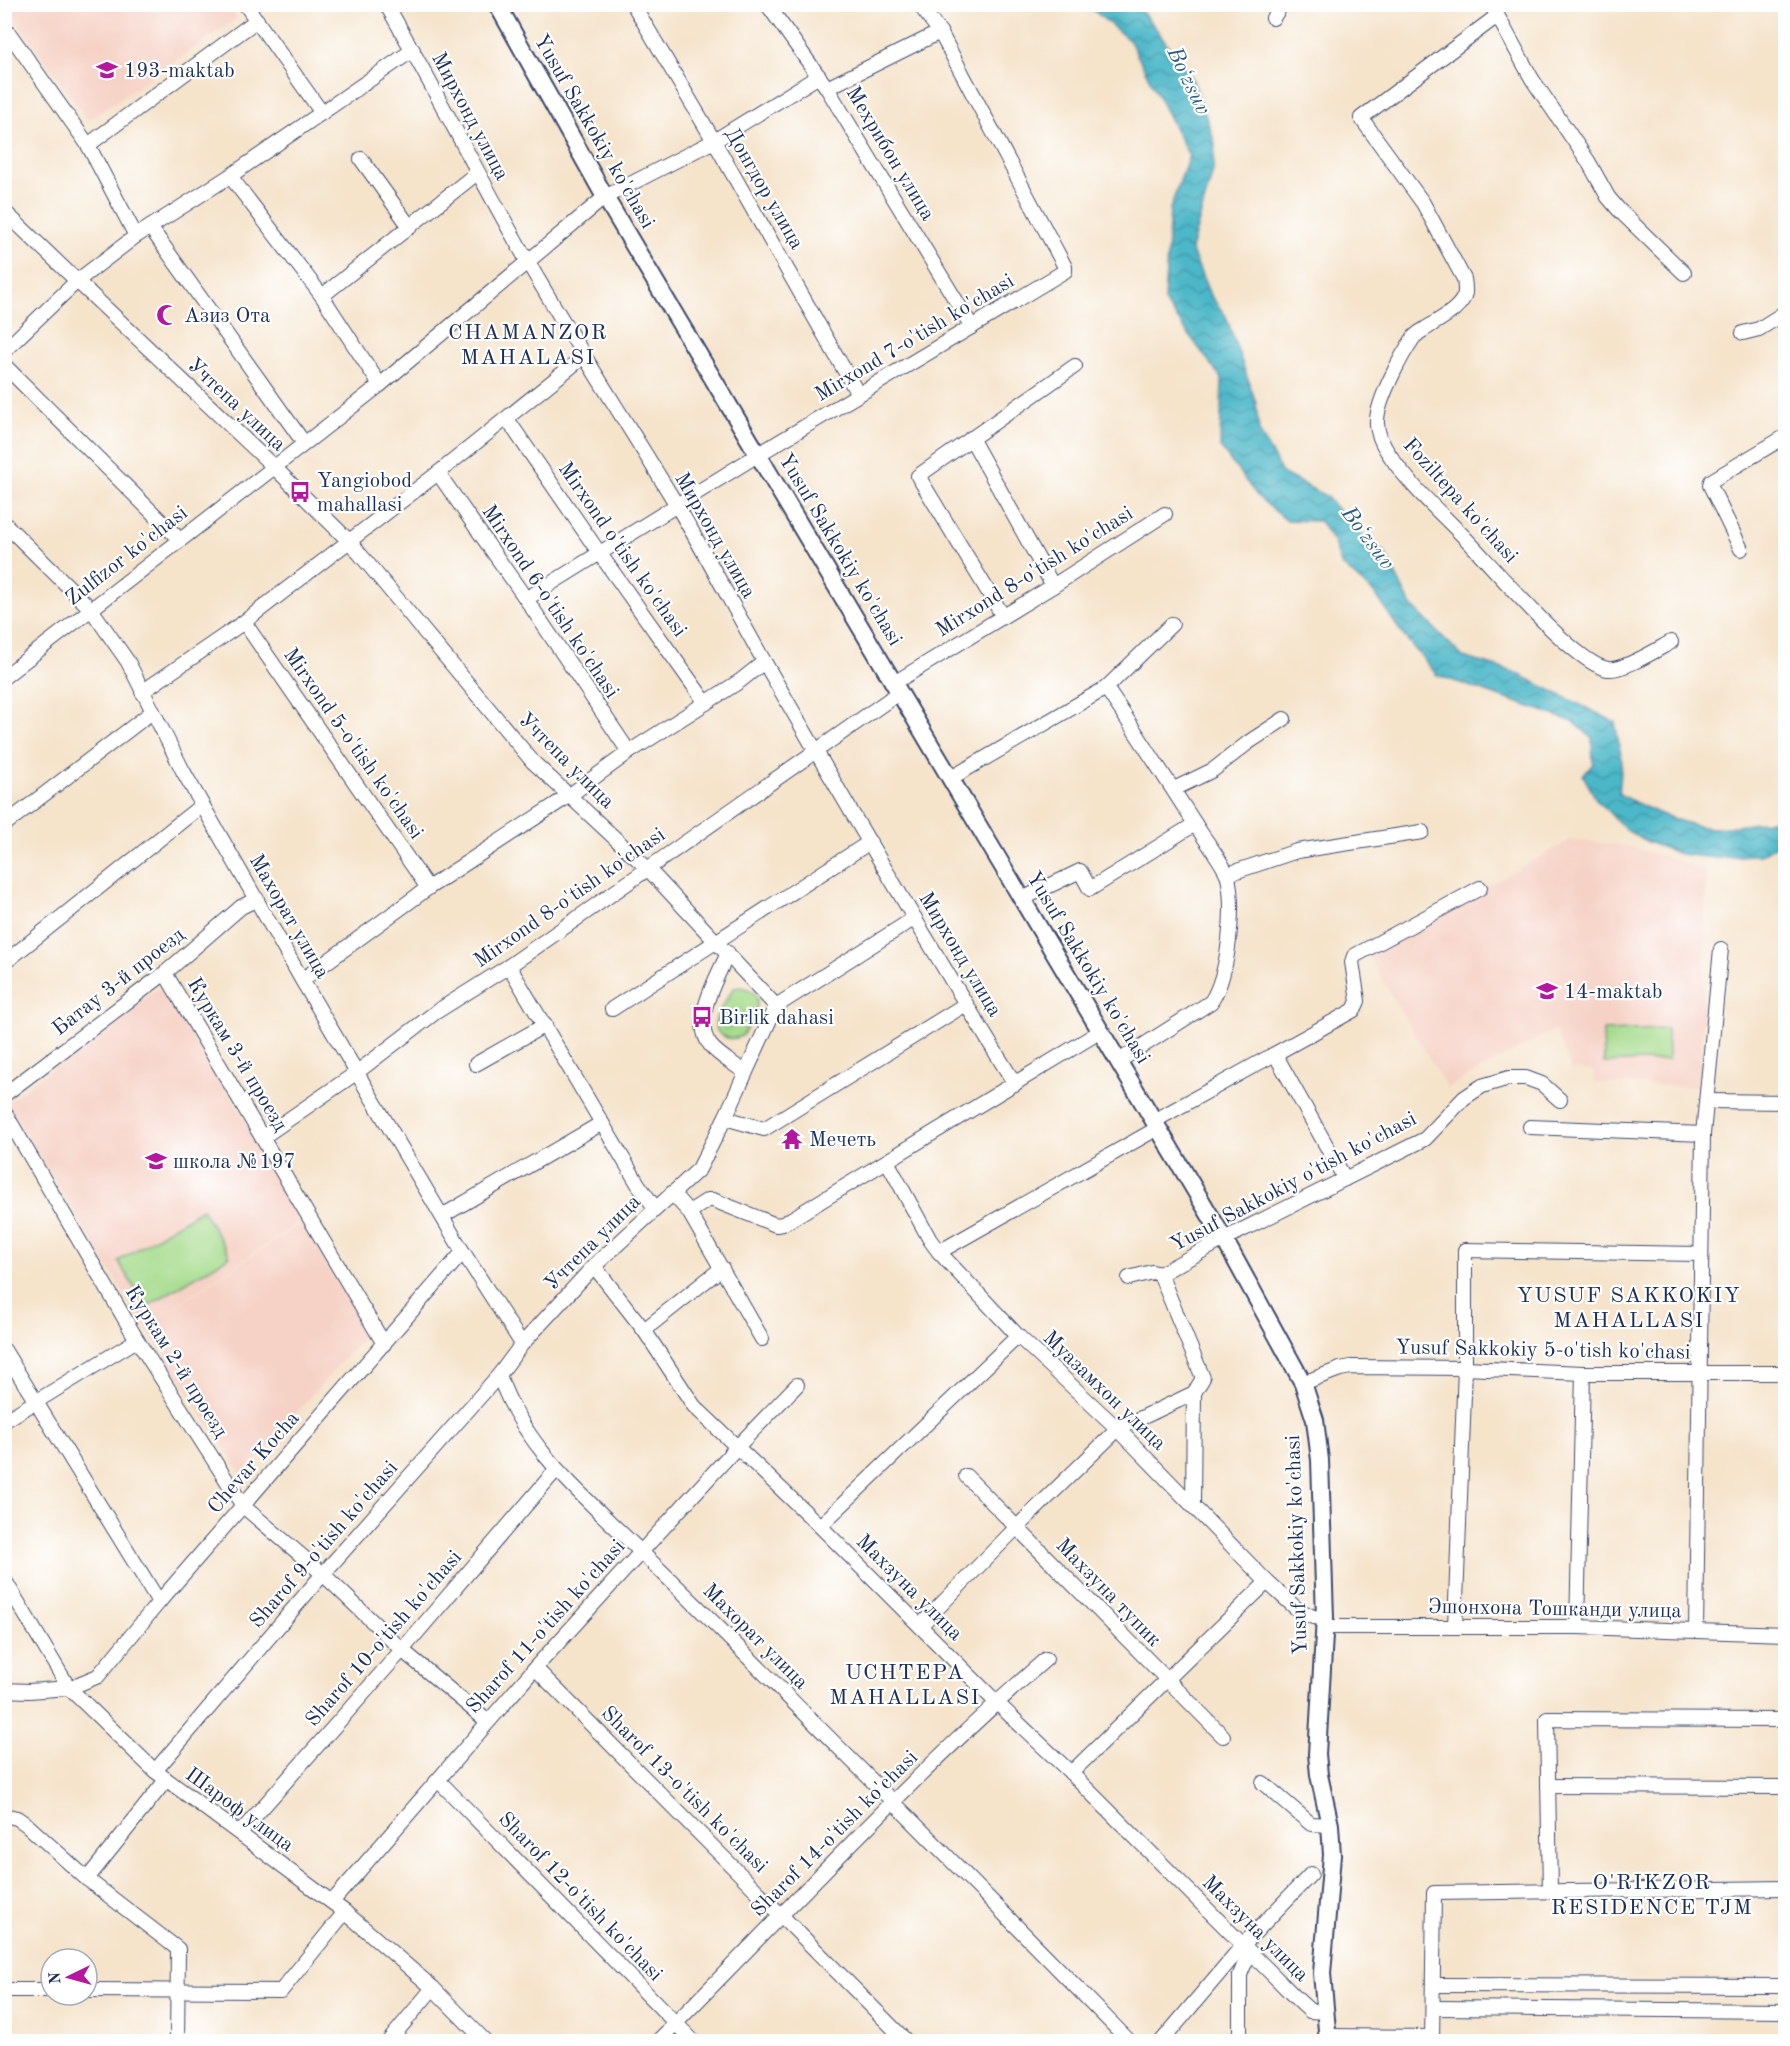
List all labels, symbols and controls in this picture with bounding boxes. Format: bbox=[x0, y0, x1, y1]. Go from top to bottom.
street label: Yusuf Sakkokiy ko'chasi bbox=[530, 31, 658, 232]
water label: Boʻzsuv bbox=[1162, 43, 1214, 118]
street label: Мирхонд улица bbox=[427, 49, 512, 184]
school or university icon: 193-maktab bbox=[95, 58, 119, 82]
place label: 193-maktab bbox=[124, 61, 235, 82]
street label: Мехрибон улица bbox=[841, 83, 938, 224]
street label: Донгдор улица bbox=[720, 124, 807, 253]
street label: Mirxond 7-o'tish ko'chasi bbox=[812, 271, 1018, 406]
mosque icon: Азиз Ота bbox=[155, 303, 179, 327]
place label: Азиз Ота bbox=[184, 306, 270, 327]
district label: CHAMANZOR MAHALASI bbox=[448, 322, 608, 369]
street label: Учтепа улица bbox=[183, 354, 289, 456]
street label: Foziltepa ko'chasi bbox=[1399, 435, 1521, 567]
street label: Yusuf Sakkokiy ko'chasi bbox=[774, 450, 905, 650]
street label: Mirxond o'tish ko'chasi bbox=[554, 459, 690, 641]
street label: Мирхонд улица bbox=[670, 469, 759, 602]
place label: Yangiobod mahallasi bbox=[317, 471, 412, 516]
bus stop icon: Yangiobod mahallasi bbox=[288, 480, 312, 504]
street label: Zulfizor ko'chasi bbox=[62, 502, 192, 610]
street label: Mirxond 6-o'tish ko'chasi bbox=[477, 502, 622, 702]
water label: Boʻzsuv bbox=[1336, 502, 1398, 574]
street label: Mirxond 8-o'tish ko'chasi bbox=[933, 503, 1137, 642]
street label: Mirxond 5-o'tish ko'chasi bbox=[279, 645, 427, 843]
street label: Учтепа улица bbox=[514, 709, 618, 813]
street label: Mirxond 8-o'tish ko'chasi bbox=[471, 824, 669, 972]
street label: Махорат улица bbox=[245, 851, 333, 982]
street label: Yusuf Sakkokiy ko'chasi bbox=[1022, 868, 1153, 1068]
street label: Мирхонд улица bbox=[914, 889, 1005, 1021]
street label: Батау 3-й проезд bbox=[49, 924, 190, 1040]
street label: Куркам 3-й проезд bbox=[183, 974, 291, 1136]
school or university icon: 14-maktab bbox=[1535, 979, 1559, 1003]
place label: 14-maktab bbox=[1564, 982, 1663, 1003]
bus stop icon: Birlik dahasi bbox=[690, 1005, 714, 1029]
place label: Birlik dahasi bbox=[719, 1008, 834, 1029]
street label: Yusuf Sakkokiy o'tish ko'chasi bbox=[1167, 1108, 1420, 1256]
temple icon: Мечеть bbox=[780, 1127, 804, 1151]
place label: Мечеть bbox=[809, 1130, 876, 1151]
school or university icon: школа №197 bbox=[144, 1149, 168, 1173]
place label: школа №197 bbox=[173, 1152, 296, 1173]
street label: Учтепа улица bbox=[541, 1191, 645, 1295]
street label: Куркам 2-й проезд bbox=[120, 1282, 231, 1442]
district label: YUSUF SAKKOKIY MAHALLASI bbox=[1517, 1285, 1741, 1332]
street label: Муазамхон улица bbox=[1038, 1327, 1170, 1455]
street label: Yusuf Sakkokiy 5-o'tish ko'chasi bbox=[1395, 1337, 1691, 1364]
street label: Chevar Kocha bbox=[204, 1408, 304, 1518]
street label: Yusuf Sakkokiy ko'chasi bbox=[1283, 1434, 1312, 1655]
street label: Sharof 9-o'tish ko'chasi bbox=[246, 1457, 402, 1632]
street label: Махзуна улица bbox=[852, 1531, 966, 1645]
street label: Махзуна тупик bbox=[1051, 1535, 1165, 1651]
street label: Sharof 11-o'tish ko'chasi bbox=[463, 1536, 629, 1718]
street label: Sharof 10-o'tish ko'chasi bbox=[302, 1547, 466, 1731]
street label: Махорат улица bbox=[698, 1580, 812, 1694]
street label: Эшонхона Тошканди улица bbox=[1428, 1597, 1682, 1622]
district label: UCHTEPA MAHALLASI bbox=[829, 1662, 981, 1709]
street label: Sharof 13-o'tish ko'chasi bbox=[597, 1703, 771, 1877]
street label: Sharof 14-o'tish ko'chasi bbox=[748, 1747, 922, 1921]
street label: Шароф улица bbox=[181, 1764, 297, 1856]
street label: Sharof 12-o'tish ko'chasi bbox=[494, 1809, 666, 1986]
street label: Махзуна улица bbox=[1198, 1872, 1312, 1986]
district label: O'RIKZOR RESIDENCE TJM bbox=[1551, 1872, 1753, 1919]
north arrow bbox=[39, 1947, 99, 2007]
text: N bbox=[47, 1971, 65, 1985]

